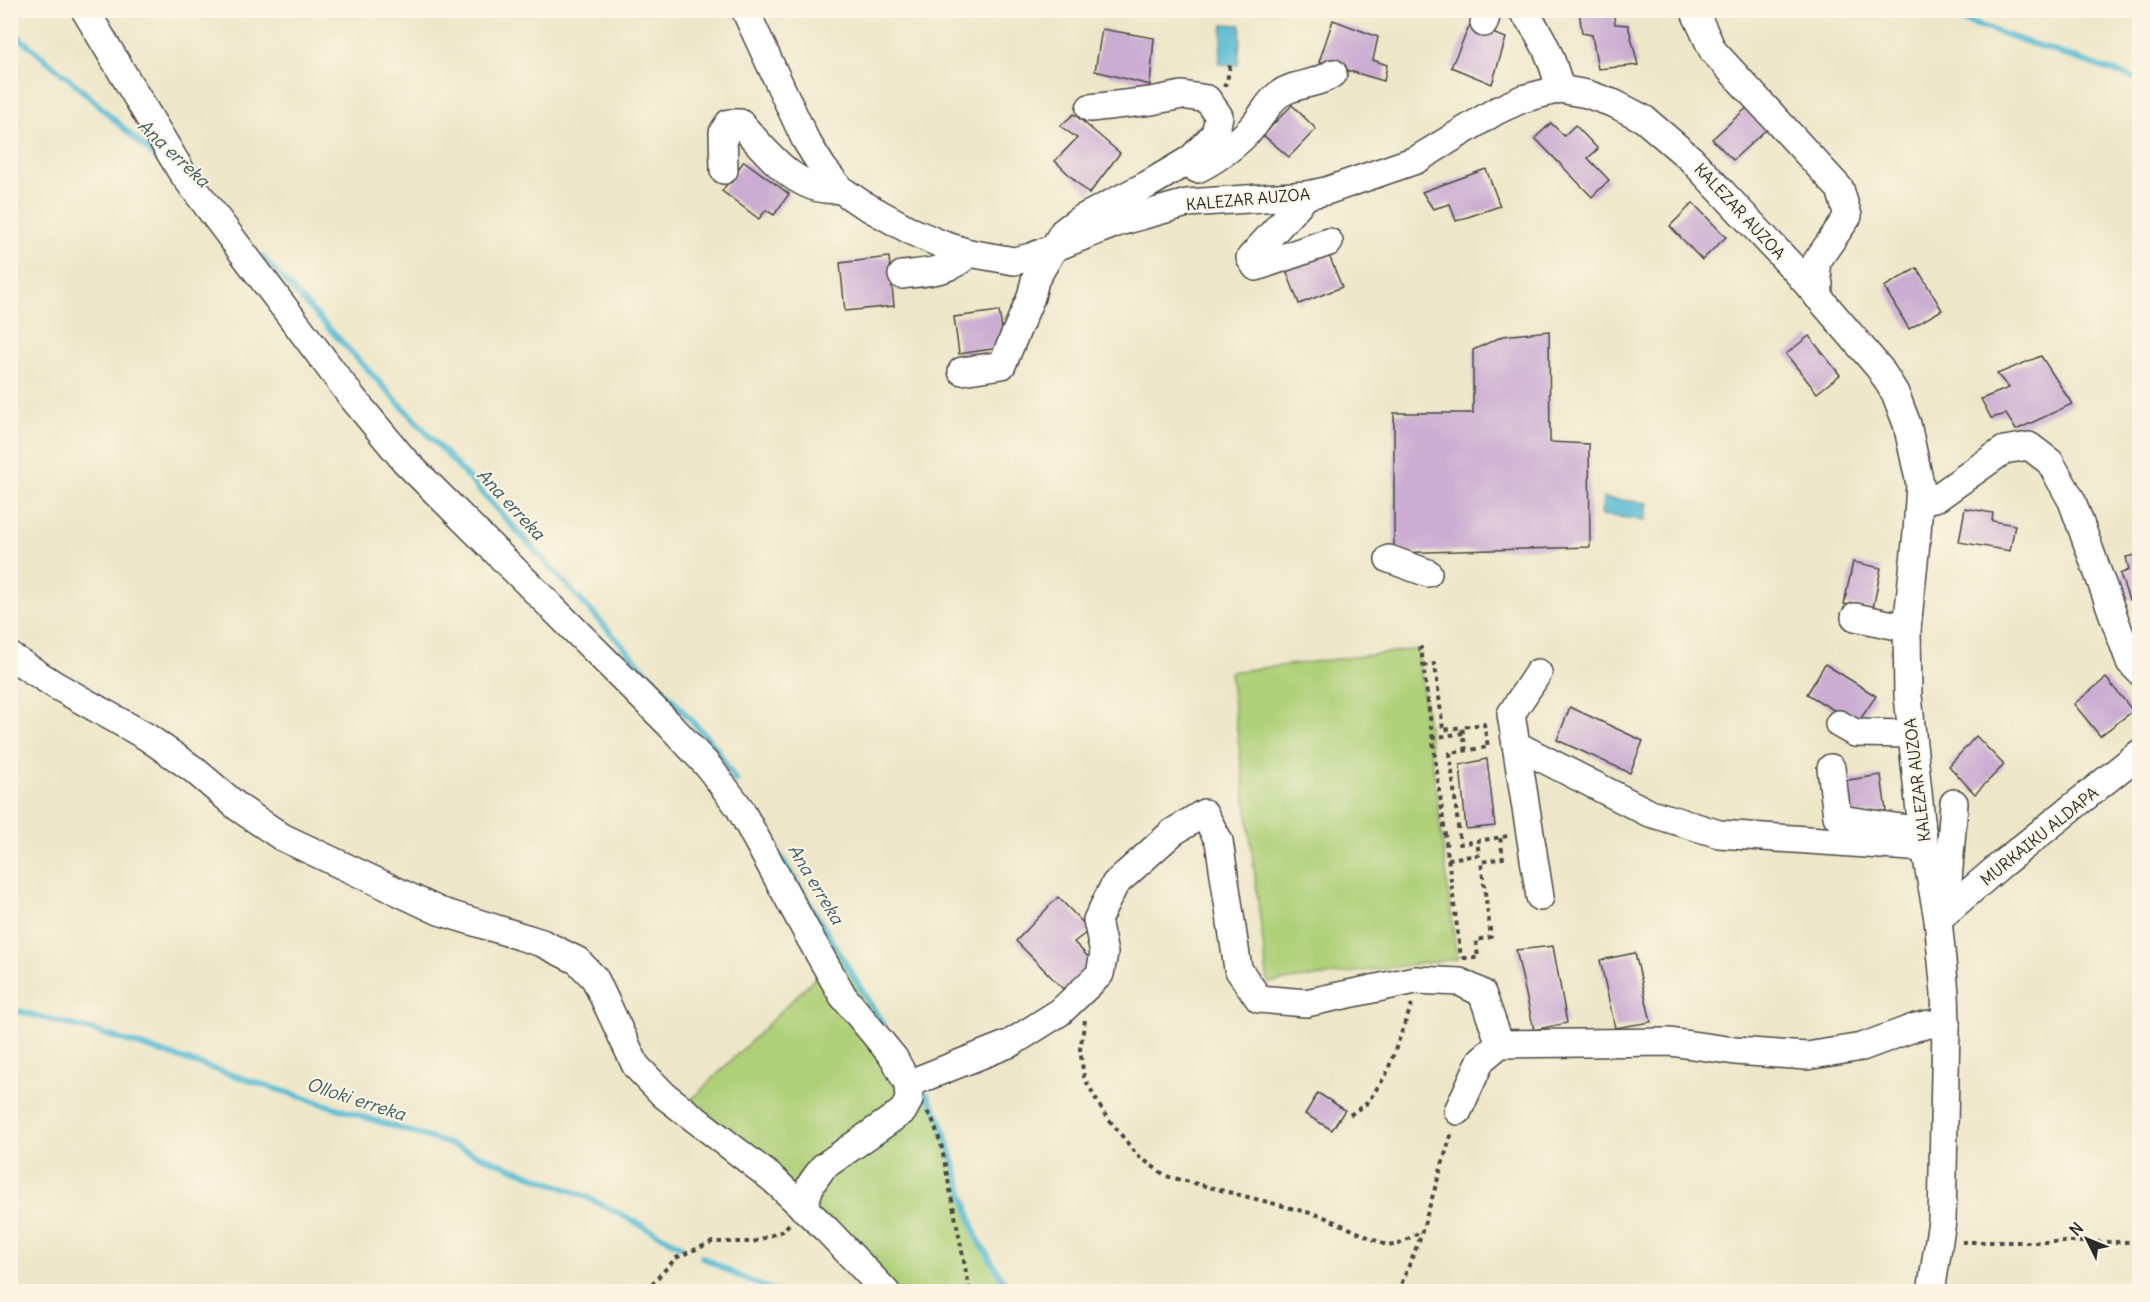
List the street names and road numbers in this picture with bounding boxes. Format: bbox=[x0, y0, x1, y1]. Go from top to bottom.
street label: KALEZAR AUZOA bbox=[1690, 159, 1790, 263]
street label: KALEZAR AUZOA bbox=[1185, 184, 1311, 214]
street label: KALEZAR AUZOA bbox=[1899, 717, 1935, 843]
street label: MURKAIKU ALDAPA bbox=[1976, 782, 2102, 890]

